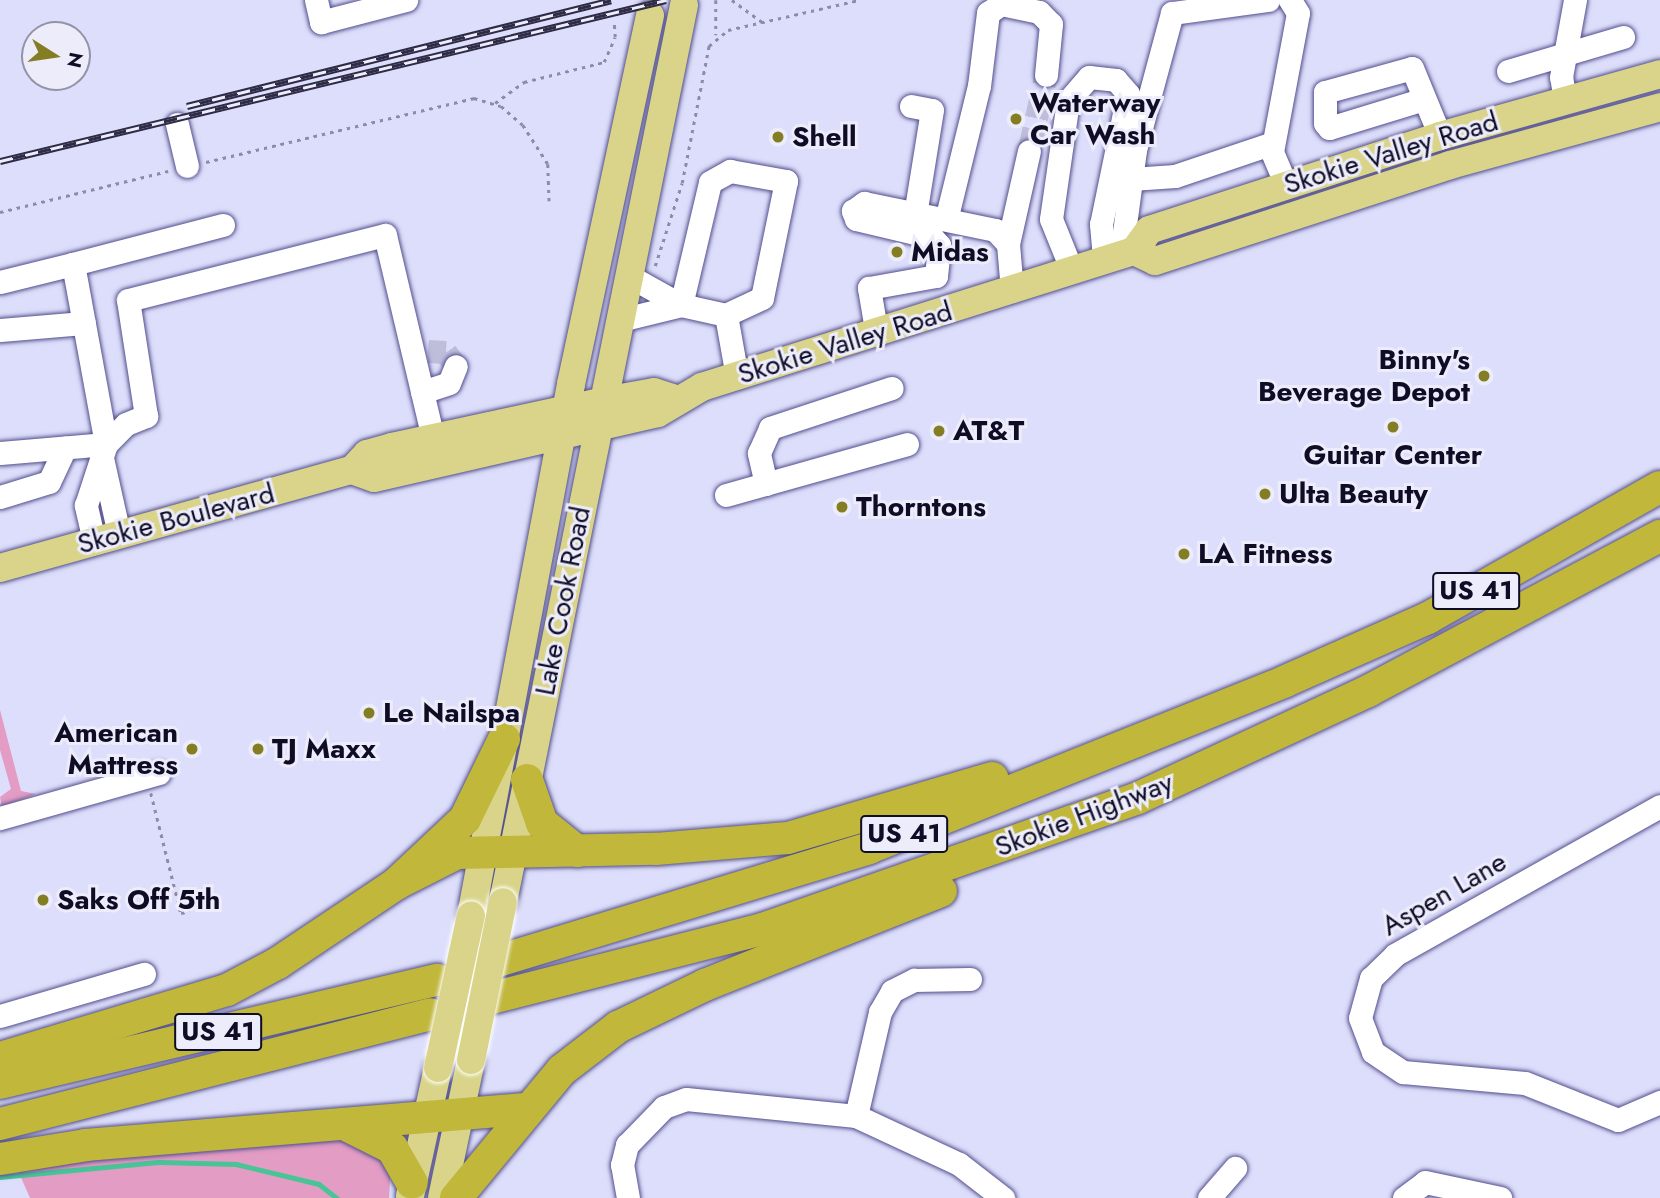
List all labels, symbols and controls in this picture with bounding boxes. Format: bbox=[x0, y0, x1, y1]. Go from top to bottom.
north arrow bbox=[21, 21, 91, 91]
text: N bbox=[60, 50, 90, 70]
place label: Waterway Car Wash bbox=[1030, 86, 1160, 152]
street label: Skokie Valley Road bbox=[1280, 104, 1502, 202]
marker: Waterway Car Wash bbox=[1008, 111, 1024, 127]
place label: Shell bbox=[792, 120, 857, 154]
marker: Shell bbox=[770, 129, 786, 145]
place label: Midas bbox=[911, 235, 989, 269]
marker: Midas bbox=[889, 244, 905, 260]
street label: Skokie Valley Road bbox=[734, 294, 956, 392]
place label: Binny's Beverage Depot bbox=[1258, 343, 1470, 409]
marker: Binny's Beverage Depot bbox=[1476, 368, 1492, 384]
place label: AT&T bbox=[953, 414, 1024, 448]
marker: Guitar Center bbox=[1385, 419, 1401, 435]
marker: AT&T bbox=[931, 423, 947, 439]
place label: Guitar Center bbox=[1304, 438, 1482, 472]
street label: Skokie Boulevard bbox=[74, 477, 278, 561]
place label: Ulta Beauty bbox=[1279, 477, 1428, 511]
marker: Ulta Beauty bbox=[1257, 486, 1273, 502]
place label: Thorntons bbox=[856, 490, 986, 524]
marker: Thorntons bbox=[834, 499, 850, 515]
street label: Lake Cook Road bbox=[528, 504, 598, 698]
place label: LA Fitness bbox=[1198, 537, 1332, 571]
marker: LA Fitness bbox=[1176, 546, 1192, 562]
road number: US 41 bbox=[1430, 568, 1522, 614]
place label: Le Nailspa bbox=[383, 696, 520, 730]
marker: Le Nailspa bbox=[361, 705, 377, 721]
place label: American Mattress bbox=[54, 716, 178, 782]
place label: TJ Maxx bbox=[272, 732, 376, 766]
marker: American Mattress bbox=[184, 741, 200, 757]
marker: TJ Maxx bbox=[250, 741, 266, 757]
street label: Skokie Highway bbox=[990, 766, 1178, 864]
road number: US 41 bbox=[858, 812, 950, 856]
street label: Aspen Lane bbox=[1376, 845, 1512, 943]
place label: Saks Off 5th bbox=[57, 883, 220, 917]
marker: Saks Off 5th bbox=[35, 892, 51, 908]
road number: US 41 bbox=[172, 1009, 264, 1054]

